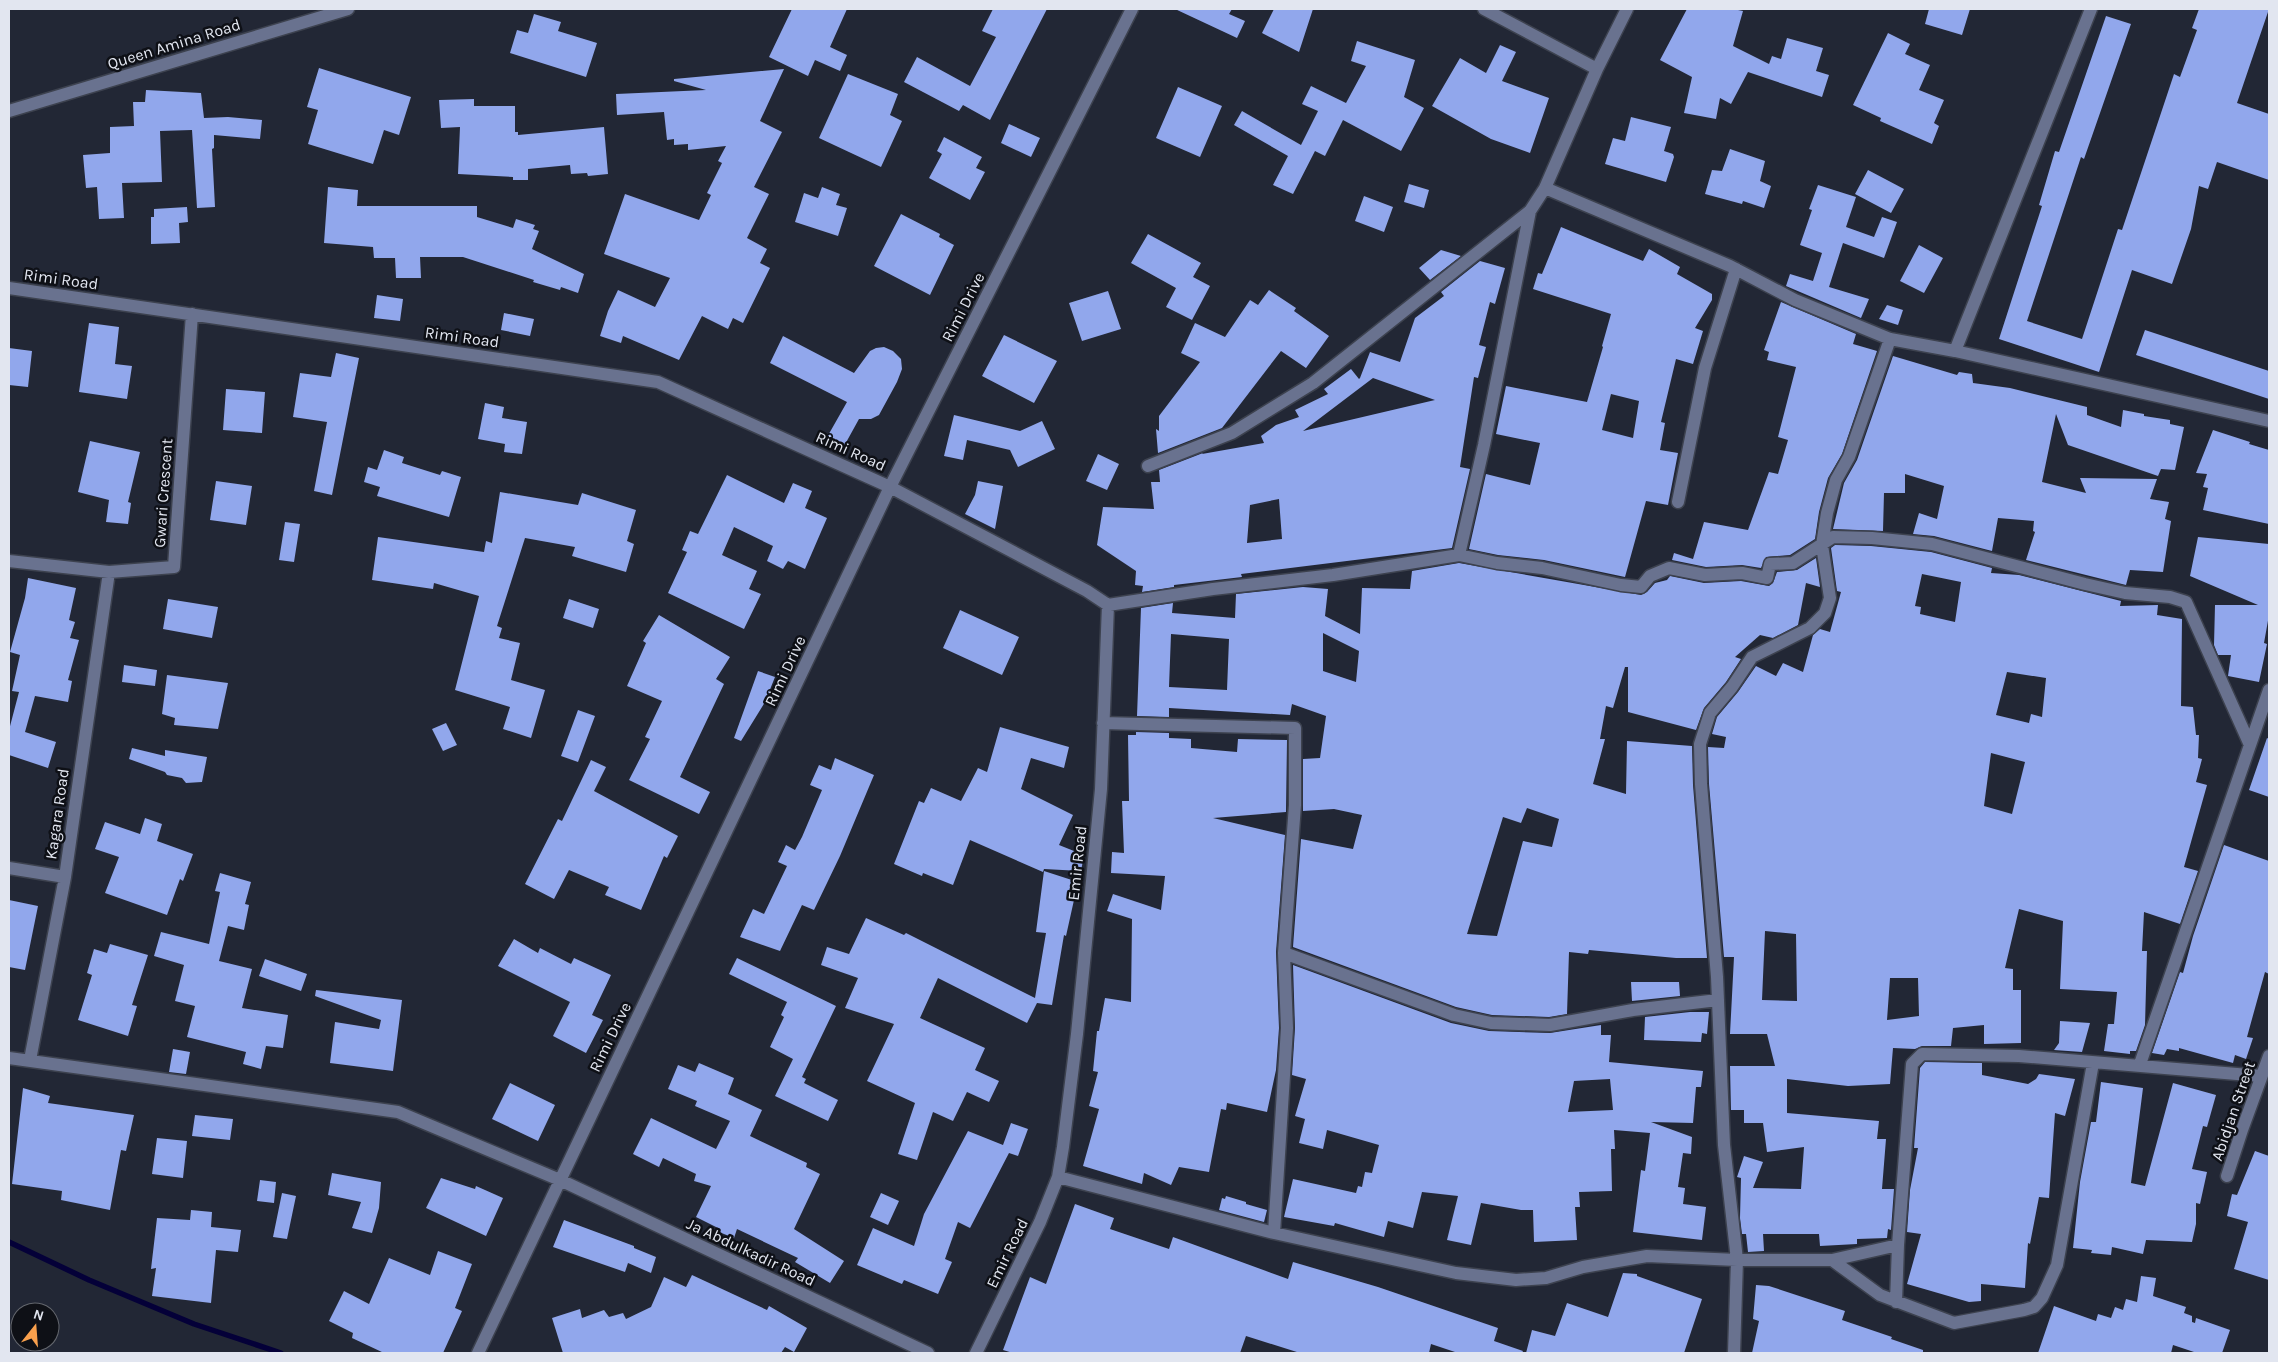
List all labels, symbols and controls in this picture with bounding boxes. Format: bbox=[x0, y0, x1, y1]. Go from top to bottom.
street label: Queen Amina Road bbox=[105, 15, 243, 73]
street label: Rimi Road bbox=[23, 264, 99, 294]
street label: Rimi Drive bbox=[937, 269, 989, 345]
street label: Rimi Road bbox=[424, 322, 500, 352]
street label: Rimi Road bbox=[813, 427, 889, 475]
street label: Gwari Crescent bbox=[150, 438, 176, 548]
street label: Rimi Drive bbox=[760, 633, 810, 709]
street label: Kagara Road bbox=[41, 767, 73, 861]
street label: Emir Road bbox=[1064, 825, 1090, 901]
street label: Rimi Drive bbox=[585, 999, 635, 1075]
street label: Abidjan Street bbox=[2207, 1059, 2259, 1163]
street label: Ja Abdulkadir Road bbox=[684, 1214, 818, 1290]
street label: Emir Road bbox=[982, 1215, 1032, 1291]
north arrow bbox=[10, 1302, 60, 1352]
text: N bbox=[31, 1305, 46, 1325]

